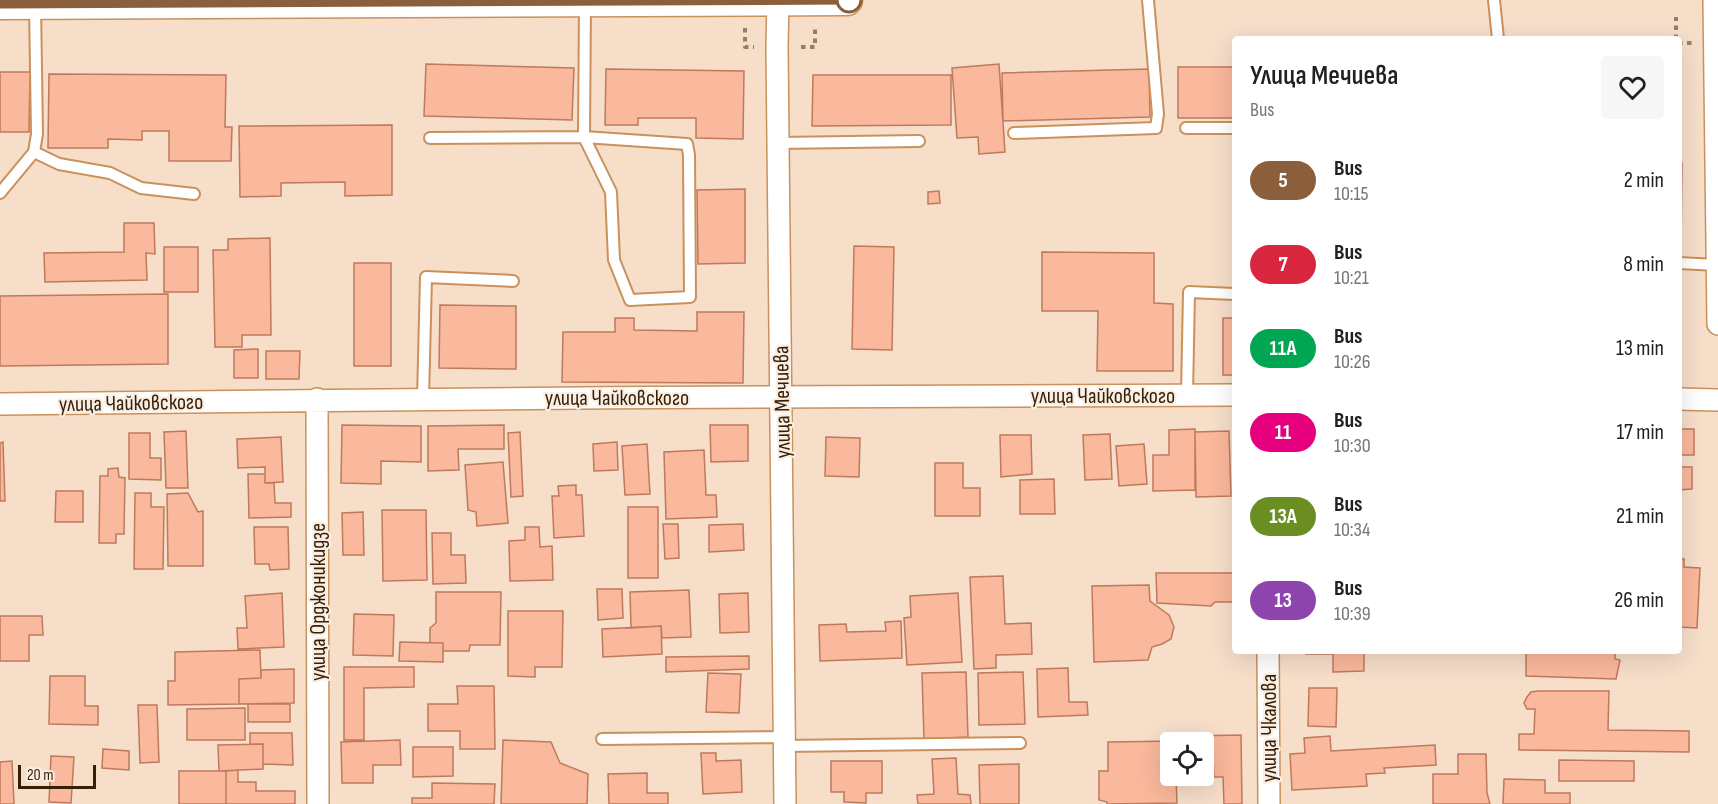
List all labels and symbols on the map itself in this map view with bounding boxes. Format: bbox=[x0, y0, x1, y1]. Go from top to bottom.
unlabelled marker bbox=[836, 0, 862, 13]
street label: улица Мечиева bbox=[768, 345, 797, 459]
street label: улица Чайковского bbox=[1031, 383, 1175, 410]
street label: улица Чайковского bbox=[545, 385, 689, 412]
street label: улица Чайковского bbox=[59, 389, 203, 418]
street label: улица Орджоникидзе bbox=[305, 523, 332, 681]
street label: улица Чкалова bbox=[1256, 674, 1283, 782]
scale bar bbox=[18, 762, 96, 790]

